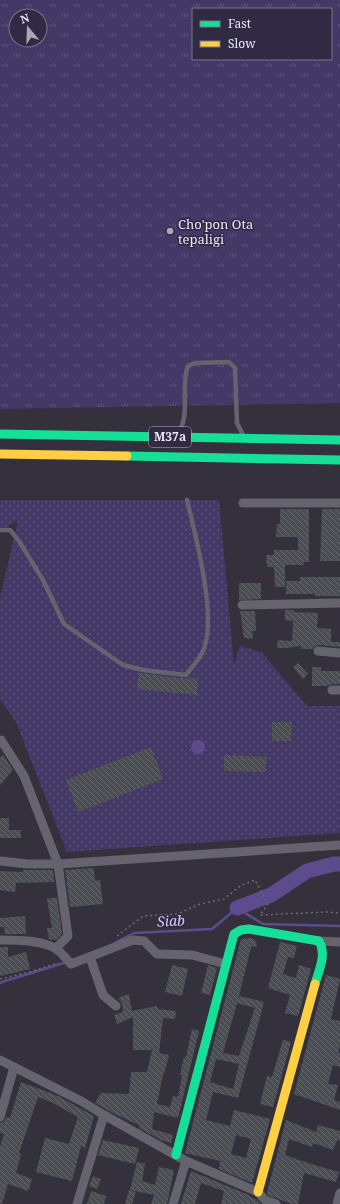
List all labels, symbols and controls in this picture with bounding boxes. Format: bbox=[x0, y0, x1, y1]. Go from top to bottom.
north arrow bbox=[8, 8, 48, 48]
legend bbox=[192, 8, 332, 60]
text: N bbox=[18, 9, 31, 27]
text: Fast bbox=[228, 15, 251, 32]
text: Slow bbox=[228, 35, 256, 52]
place label: Cho'pon Ota tepaligi bbox=[178, 215, 253, 248]
marker: Cho'pon Ota tepaligi bbox=[165, 226, 175, 236]
road number: M37a bbox=[149, 427, 191, 447]
water label: Siab bbox=[157, 910, 186, 931]

